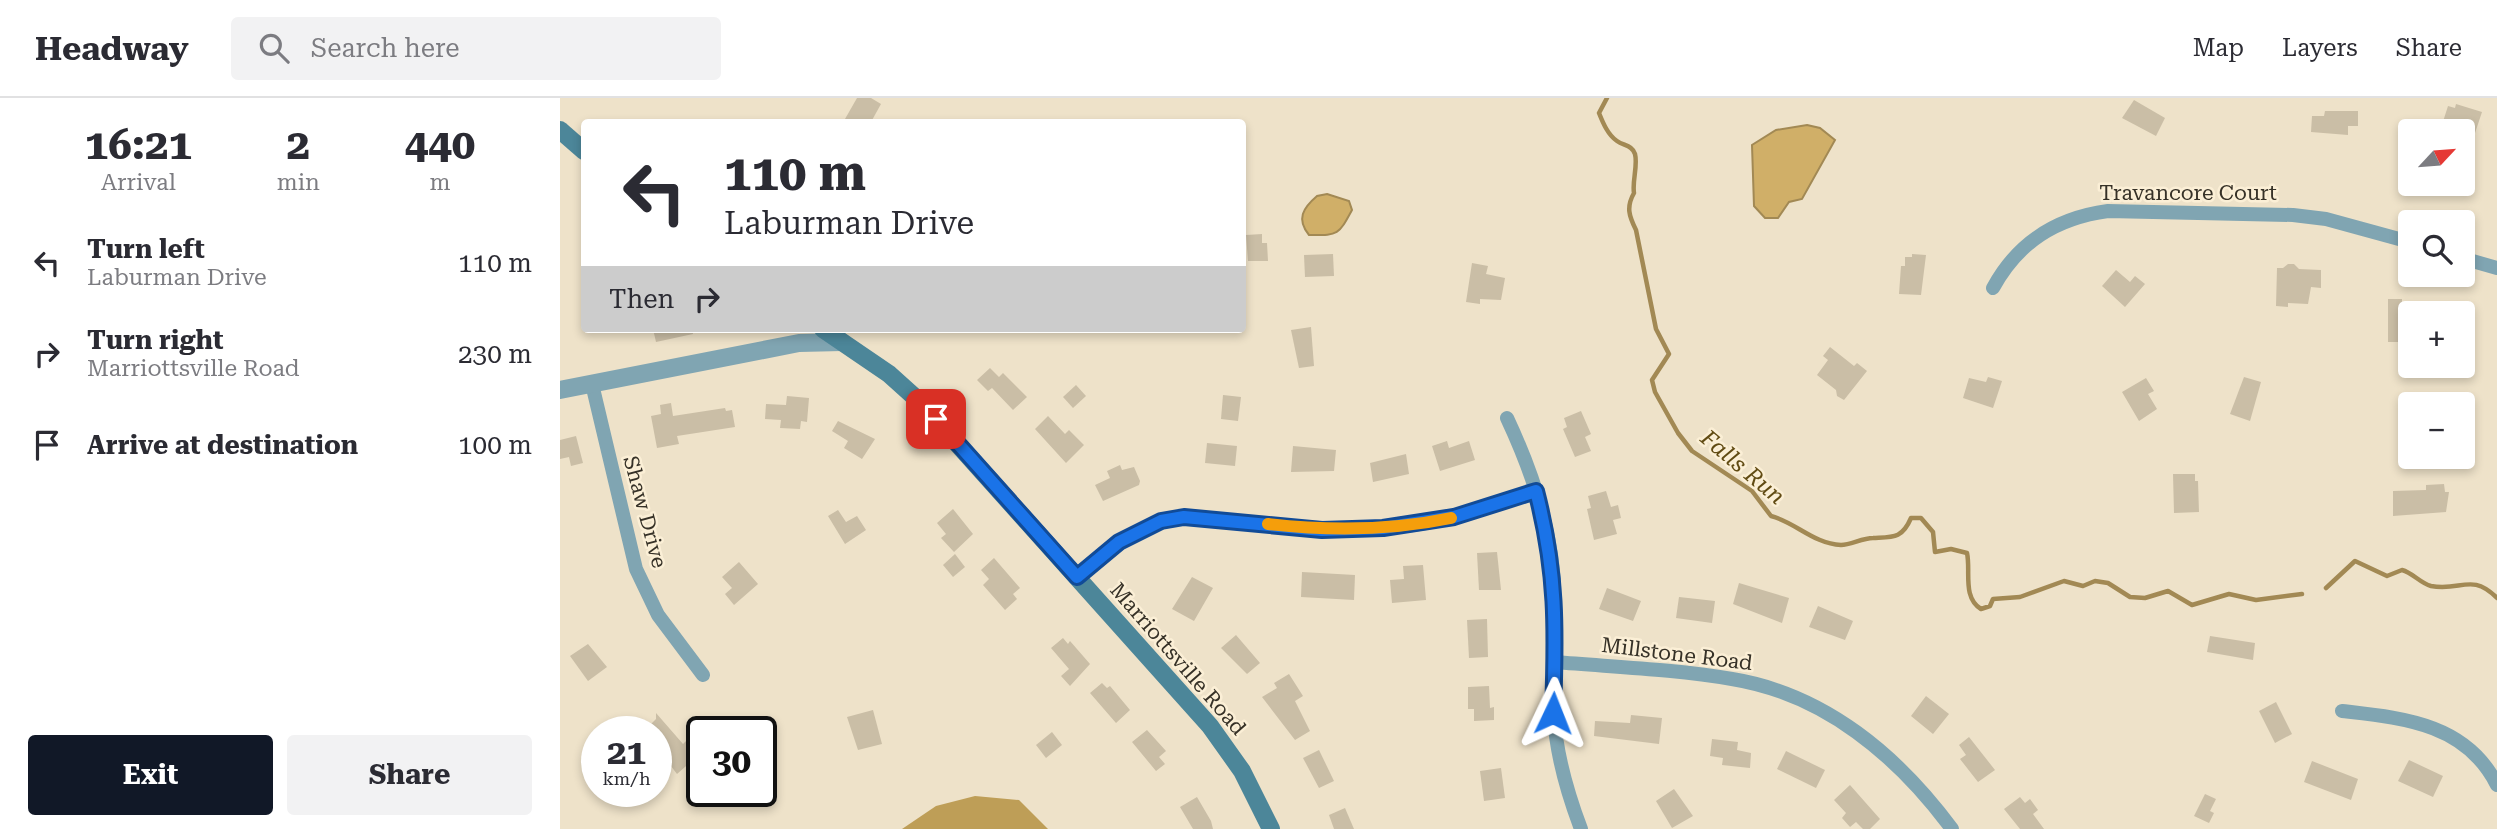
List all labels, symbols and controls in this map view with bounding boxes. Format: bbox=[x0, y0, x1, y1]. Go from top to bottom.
search box bbox=[231, 17, 721, 80]
text: Headway bbox=[35, 29, 189, 68]
icon: search bbox=[255, 29, 293, 67]
text: Search here bbox=[311, 33, 460, 63]
text: Map bbox=[2193, 34, 2244, 62]
text: Layers bbox=[2282, 34, 2358, 62]
text: Share bbox=[2396, 34, 2462, 62]
north arrow bbox=[2398, 119, 2474, 196]
map controls bbox=[2398, 119, 2475, 469]
text: 16:21 bbox=[85, 120, 192, 169]
text: 2 bbox=[287, 120, 310, 169]
text: 440 bbox=[405, 120, 475, 169]
text: 110 m bbox=[724, 145, 866, 202]
icon: left bbox=[609, 147, 700, 238]
text: Arrival bbox=[101, 169, 176, 196]
text: min bbox=[277, 169, 320, 196]
text: m bbox=[429, 169, 450, 196]
street label: Travancore Court bbox=[2099, 181, 2277, 205]
text: Laburman Drive bbox=[724, 204, 974, 242]
button: search bbox=[2398, 210, 2475, 287]
text: Turn left bbox=[87, 234, 205, 264]
icon: left bbox=[28, 244, 66, 282]
text: 110 m bbox=[458, 248, 532, 278]
text: Laburman Drive bbox=[87, 264, 267, 291]
icon: right bbox=[688, 280, 726, 318]
text: Then bbox=[609, 284, 674, 314]
button: + bbox=[2398, 301, 2475, 378]
text: Turn right bbox=[87, 325, 223, 355]
icon: right bbox=[28, 335, 66, 373]
text: 230 m bbox=[458, 339, 532, 369]
text: Marriottsville Road bbox=[87, 355, 299, 382]
pin bbox=[906, 389, 966, 449]
button: − bbox=[2398, 392, 2475, 469]
icon: arrive bbox=[917, 400, 955, 438]
water label: Falls Run bbox=[1694, 424, 1790, 510]
icon: arrive bbox=[28, 426, 66, 464]
text: Arrive at destination bbox=[87, 430, 358, 460]
text: 100 m bbox=[458, 430, 532, 460]
street label: Shaw Drive bbox=[619, 453, 671, 571]
street label: Marriottsville Road bbox=[1105, 578, 1251, 740]
street label: Millstone Road bbox=[1600, 633, 1755, 675]
position arrow bbox=[1516, 676, 1590, 750]
speed limit sign: 30 bbox=[686, 716, 777, 807]
text: 21 bbox=[607, 732, 646, 773]
button: Exit bbox=[28, 735, 273, 815]
button: Share bbox=[287, 735, 532, 815]
text: km/h bbox=[602, 768, 651, 789]

